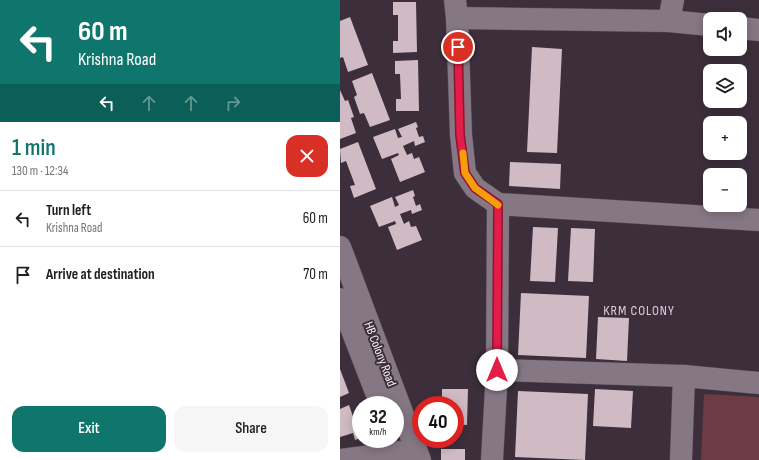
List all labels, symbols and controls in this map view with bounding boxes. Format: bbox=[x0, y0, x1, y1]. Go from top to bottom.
map controls bbox=[703, 12, 747, 212]
button: sound bbox=[703, 12, 747, 56]
text: 60 m bbox=[78, 15, 127, 48]
icon: left bbox=[12, 16, 64, 68]
pin bbox=[441, 30, 475, 64]
icon: arrive bbox=[447, 36, 469, 58]
text: Krishna Road bbox=[78, 49, 156, 70]
button: layers bbox=[703, 64, 747, 108]
icon: left bbox=[96, 92, 118, 114]
icon: ahead bbox=[138, 92, 160, 114]
icon: ahead bbox=[180, 92, 202, 114]
icon: right bbox=[222, 92, 244, 114]
button: + bbox=[703, 116, 747, 160]
text: 1 min bbox=[12, 133, 56, 162]
button: close bbox=[286, 135, 328, 177]
text: 130 m · 12:34 bbox=[12, 163, 68, 179]
button: − bbox=[703, 168, 747, 212]
text: Turn left bbox=[46, 201, 91, 220]
icon: left bbox=[12, 208, 34, 230]
text: 60 m bbox=[303, 209, 328, 228]
text: Krishna Road bbox=[46, 220, 103, 236]
icon: arrive bbox=[12, 264, 34, 286]
text: Arrive at destination bbox=[46, 265, 155, 284]
text: 70 m bbox=[303, 265, 328, 284]
district label: KRM COLONY bbox=[603, 302, 675, 319]
street label: HB Colony Road bbox=[360, 319, 400, 389]
position arrow bbox=[476, 349, 518, 391]
speed limit sign: 40 bbox=[412, 396, 464, 448]
text: 32 bbox=[369, 405, 387, 429]
button: Exit bbox=[12, 406, 166, 452]
button: Share bbox=[174, 406, 328, 452]
text: km/h bbox=[369, 426, 387, 438]

